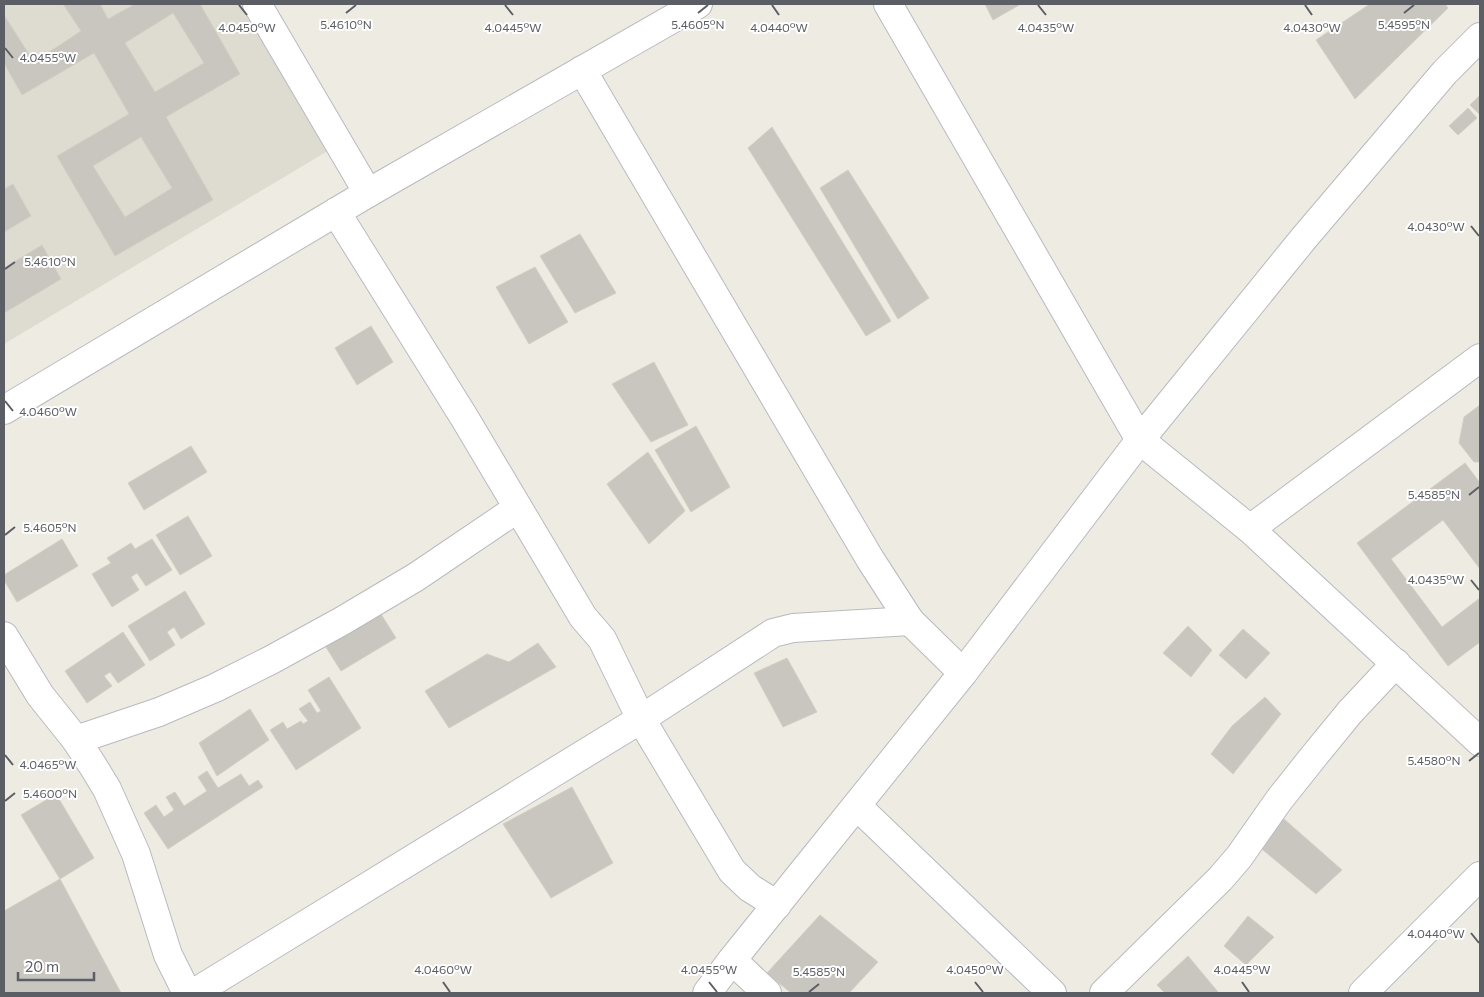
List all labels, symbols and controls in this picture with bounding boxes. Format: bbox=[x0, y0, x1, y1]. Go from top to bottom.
text: 5.4610°N bbox=[320, 17, 372, 31]
text: 5.4605°N bbox=[671, 17, 725, 31]
text: 5.4595°N bbox=[1378, 17, 1430, 31]
text: 4.0450°W bbox=[218, 20, 276, 34]
text: 4.0445°W bbox=[485, 20, 541, 34]
text: 4.0440°W bbox=[750, 20, 808, 34]
text: 4.0435°W bbox=[1018, 20, 1074, 34]
text: 4.0430°W bbox=[1283, 20, 1341, 34]
text: 4.0455°W bbox=[20, 50, 76, 64]
text: 4.0430°W bbox=[1407, 219, 1465, 233]
text: 5.4610°N bbox=[24, 254, 76, 268]
text: 4.0460°W bbox=[19, 404, 77, 418]
text: 5.4585°N bbox=[1408, 487, 1460, 501]
text: 5.4605°N bbox=[23, 520, 77, 534]
text: 4.0435°W bbox=[1408, 572, 1464, 586]
text: 5.4580°N bbox=[1407, 753, 1461, 767]
text: 4.0465°W bbox=[20, 757, 76, 771]
text: 5.4600°N bbox=[23, 786, 77, 800]
text: 4.0440°W bbox=[1407, 926, 1465, 940]
scale bar bbox=[18, 950, 94, 982]
text: 20 m bbox=[25, 957, 59, 975]
text: 4.0460°W bbox=[414, 962, 472, 976]
text: 4.0455°W bbox=[681, 962, 737, 976]
text: 4.0450°W bbox=[946, 962, 1004, 976]
text: 4.0445°W bbox=[1214, 962, 1270, 976]
text: 5.4585°N bbox=[793, 964, 845, 978]

